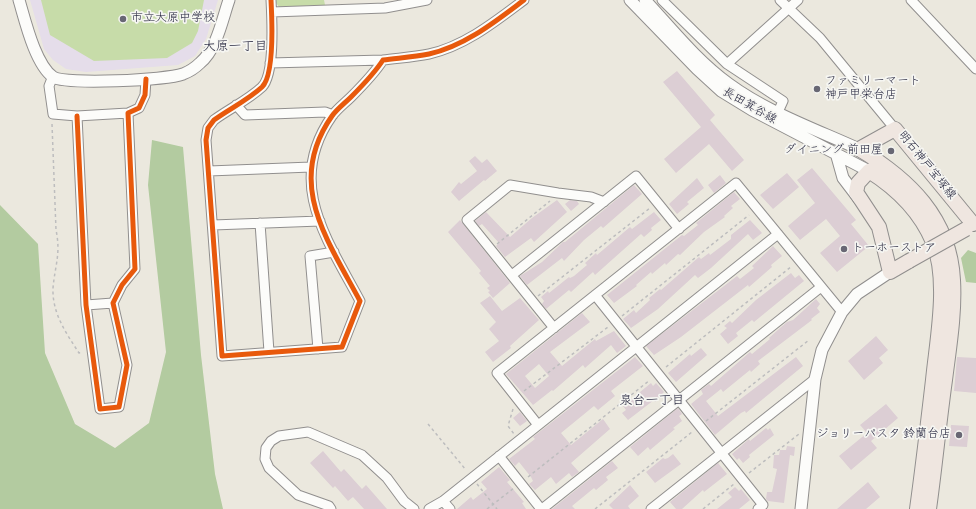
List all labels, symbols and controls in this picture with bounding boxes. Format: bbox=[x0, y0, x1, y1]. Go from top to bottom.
place label: 市立大原中学校 bbox=[131, 12, 215, 26]
marker: 市立大原中学校 bbox=[118, 14, 128, 24]
district label: 大原一丁目 bbox=[203, 40, 267, 56]
place label: ファミリーマート 神戸甲栄台店 bbox=[825, 75, 921, 103]
marker: ファミリーマート 神戸甲栄台店 bbox=[812, 84, 822, 94]
street label: 長田箕谷線 bbox=[719, 86, 779, 128]
street label: 明石神戸宝塚線 bbox=[894, 129, 958, 203]
place label: ダイニング 前田屋 bbox=[784, 144, 883, 158]
marker: ダイニング 前田屋 bbox=[886, 146, 896, 156]
place label: トーホーストア bbox=[852, 242, 936, 256]
marker: トーホーストア bbox=[839, 244, 849, 254]
district label: 泉台一丁目 bbox=[620, 394, 684, 410]
place label: ジョリーパスタ 鈴蘭台店 bbox=[816, 428, 951, 442]
marker: ジョリーパスタ 鈴蘭台店 bbox=[954, 430, 964, 440]

